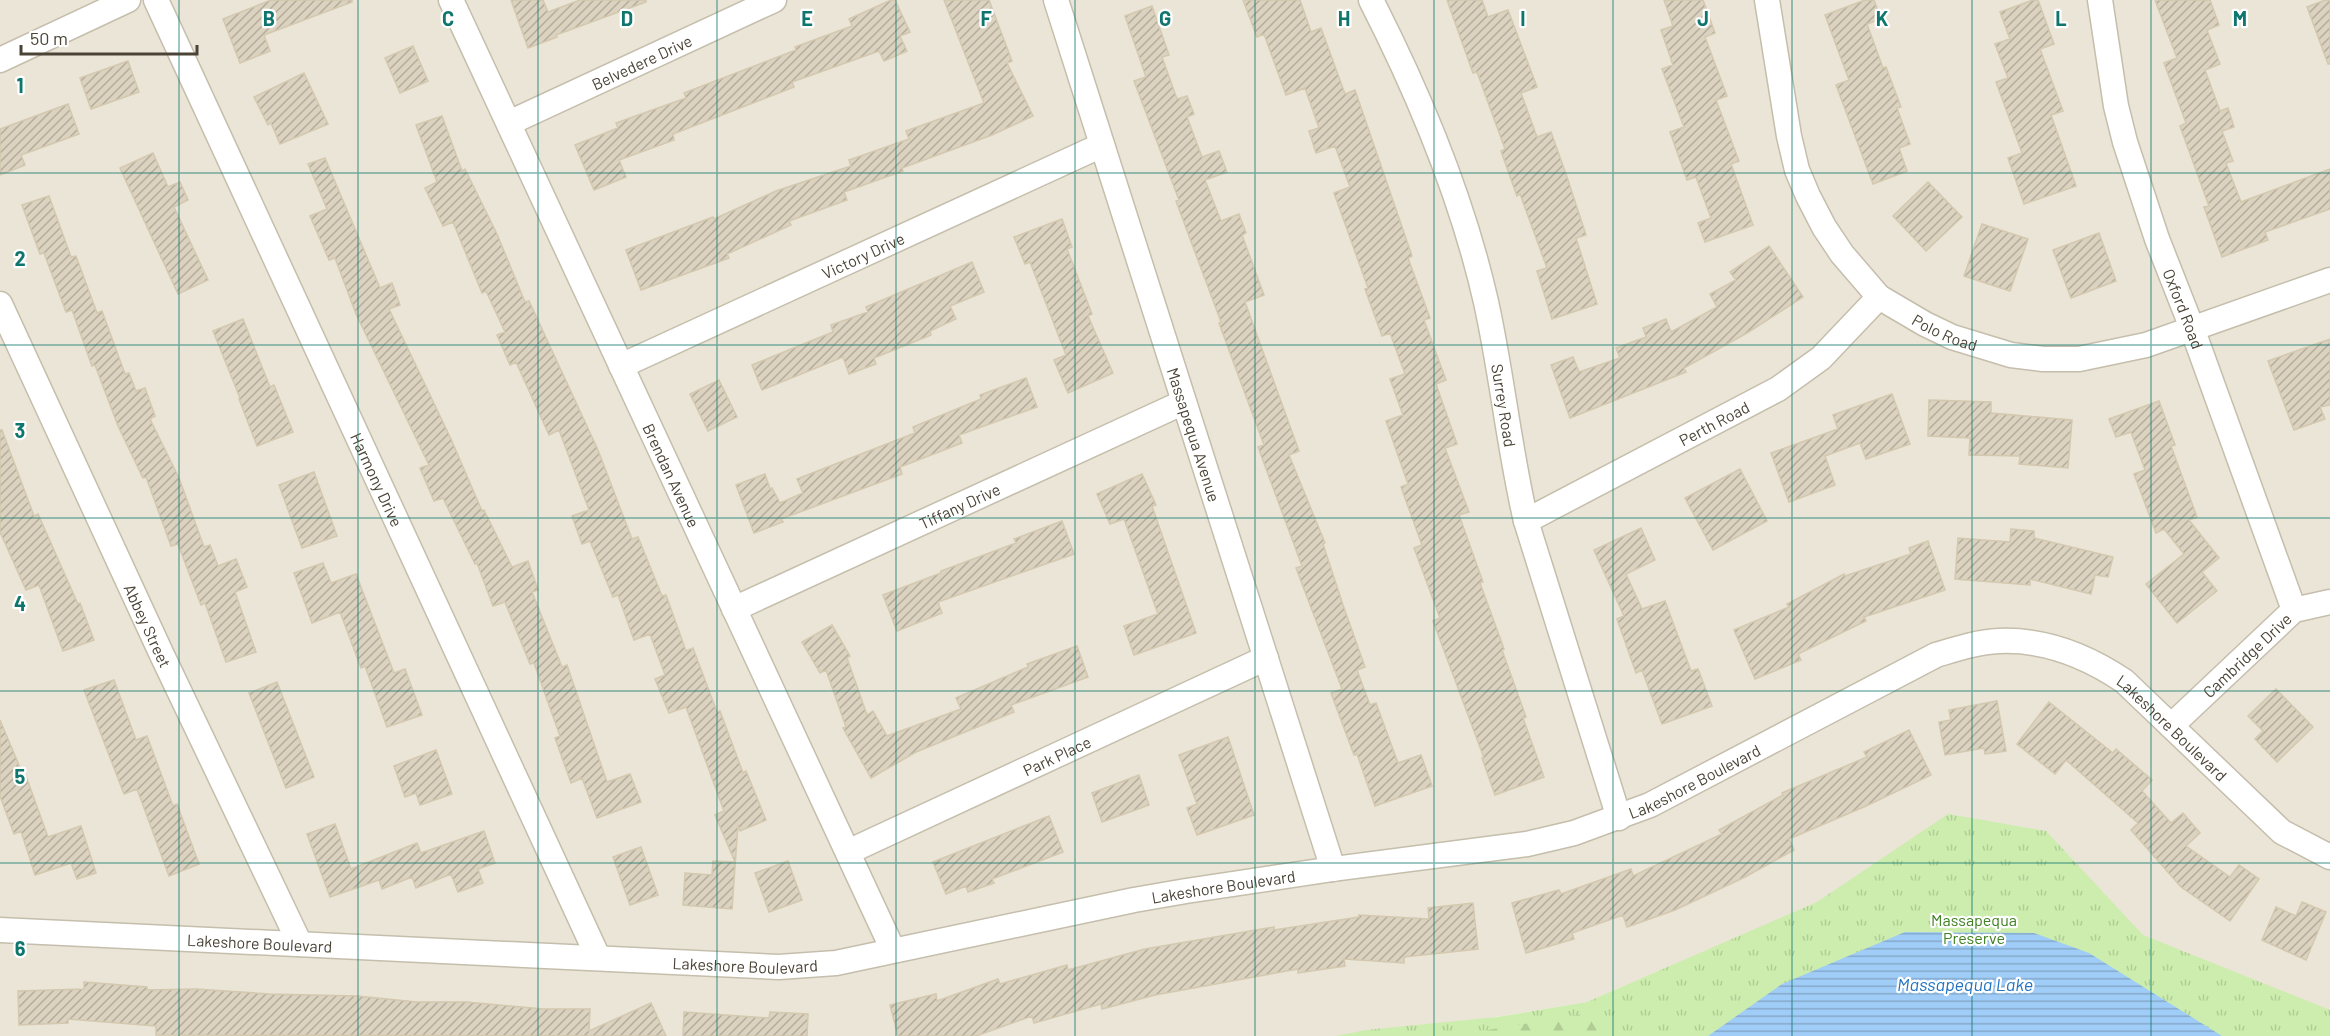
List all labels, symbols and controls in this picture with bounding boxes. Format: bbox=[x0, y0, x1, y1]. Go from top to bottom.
text: B bbox=[263, 6, 275, 30]
text: C bbox=[442, 6, 454, 30]
text: D bbox=[621, 6, 633, 30]
text: E bbox=[801, 6, 813, 30]
text: F bbox=[980, 6, 992, 30]
text: G bbox=[1159, 6, 1171, 30]
text: H bbox=[1338, 6, 1350, 30]
text: I bbox=[1520, 6, 1526, 30]
text: J bbox=[1697, 6, 1709, 30]
text: K bbox=[1876, 6, 1889, 30]
text: L bbox=[2055, 6, 2067, 30]
text: M bbox=[2233, 6, 2247, 30]
scale bar bbox=[21, 18, 196, 56]
text: 50 m bbox=[30, 27, 68, 49]
street label: Belvedere Drive bbox=[588, 30, 695, 93]
text: 1 bbox=[16, 73, 24, 97]
street label: Victory Drive bbox=[818, 228, 907, 282]
text: 2 bbox=[14, 246, 26, 270]
street label: Oxford Road bbox=[2160, 266, 2208, 351]
street label: Polo Road bbox=[1909, 309, 1980, 354]
street label: Surrey Road bbox=[1489, 362, 1521, 448]
street label: Massapequa Avenue bbox=[1164, 365, 1225, 504]
street label: Perth Road bbox=[1675, 396, 1752, 449]
text: 3 bbox=[15, 418, 25, 442]
street label: Brendan Avenue bbox=[640, 420, 704, 530]
street label: Harmony Drive bbox=[348, 429, 407, 529]
street label: Tiffany Drive bbox=[916, 479, 1003, 532]
street label: Abbey Street bbox=[121, 581, 176, 670]
text: 4 bbox=[14, 591, 26, 615]
street label: Cambridge Drive bbox=[2199, 608, 2295, 701]
street label: Lakeshore Boulevard bbox=[2114, 670, 2231, 784]
street label: Park Place bbox=[1020, 731, 1094, 779]
street label: Lakeshore Boulevard bbox=[1626, 740, 1763, 822]
text: 5 bbox=[15, 764, 26, 788]
street label: Lakeshore Boulevard bbox=[1150, 865, 1296, 906]
park label: Massapequa Preserve bbox=[1931, 910, 2017, 947]
street label: Lakeshore Boulevard bbox=[187, 929, 333, 955]
text: 6 bbox=[15, 936, 26, 960]
street label: Lakeshore Boulevard bbox=[672, 952, 818, 977]
water label: Massapequa Lake bbox=[1897, 973, 2033, 995]

